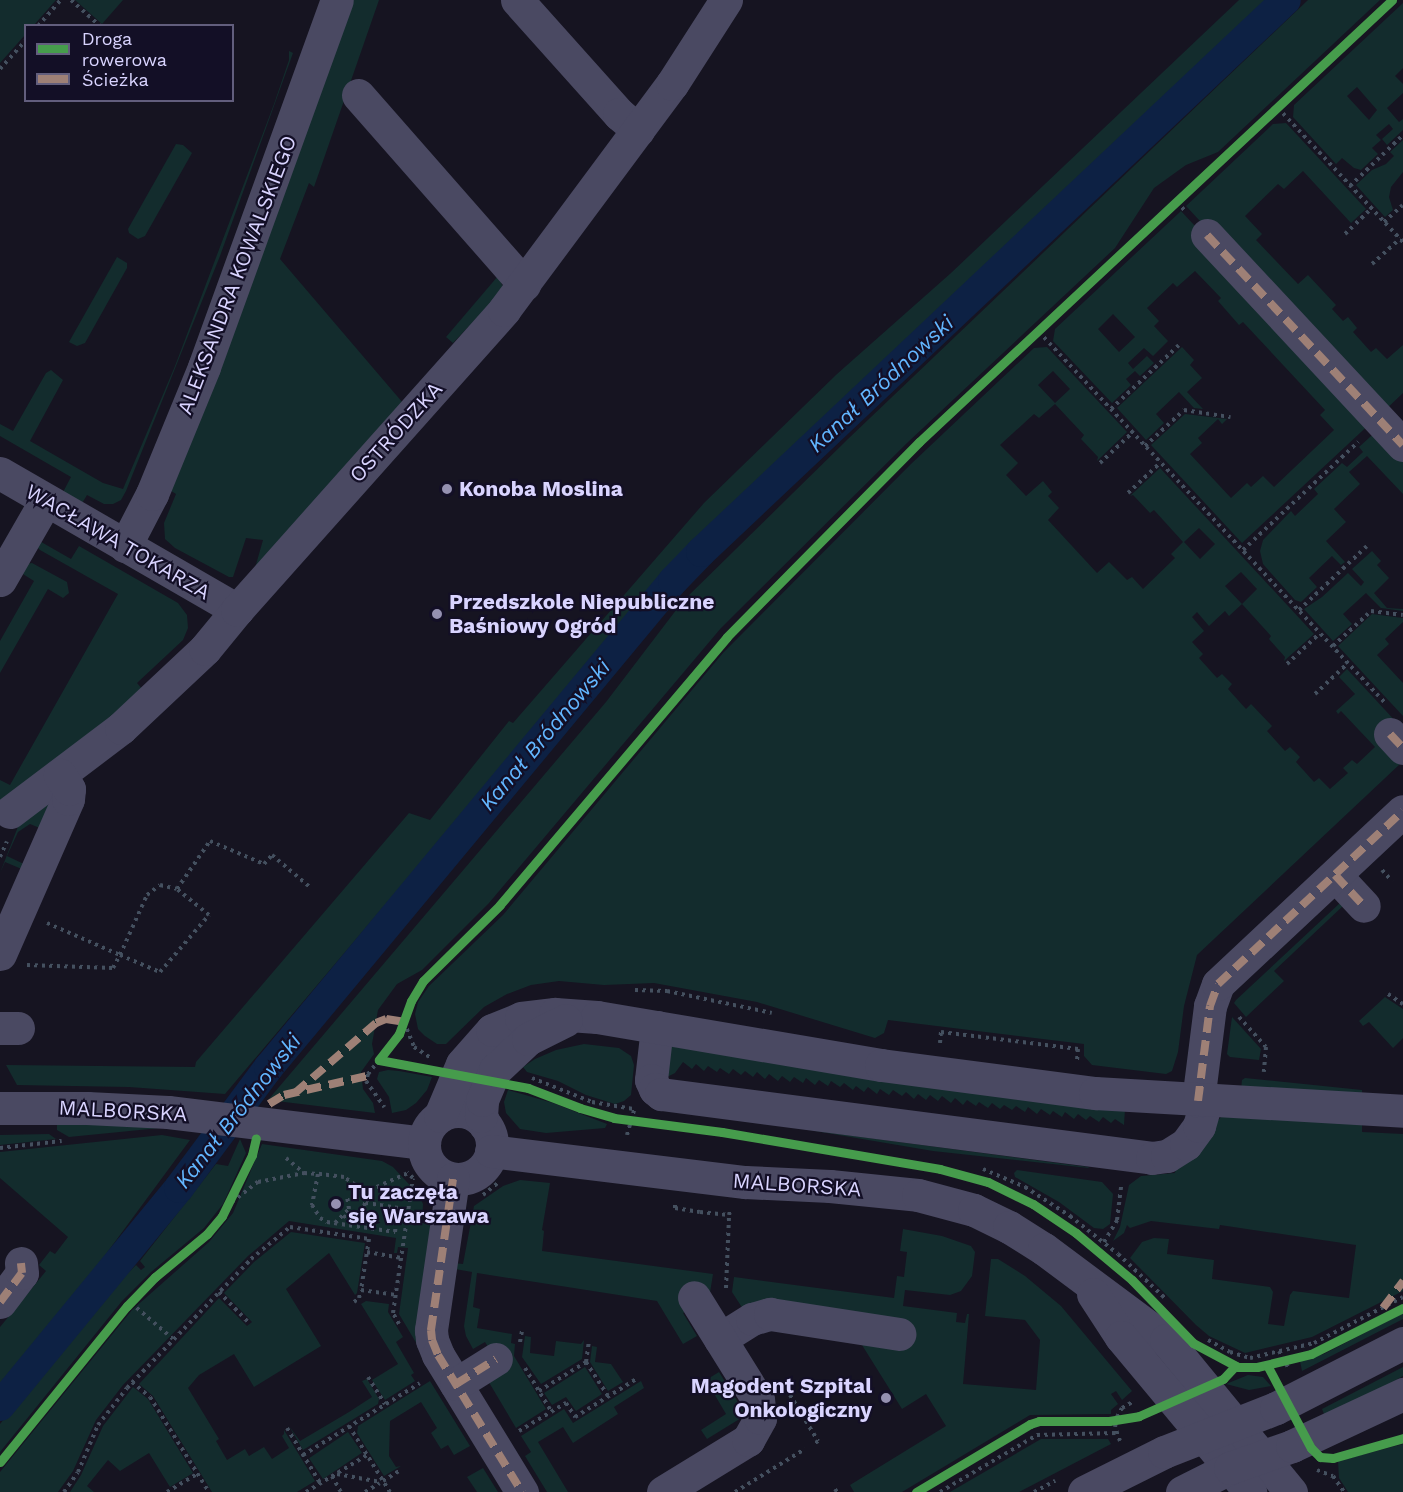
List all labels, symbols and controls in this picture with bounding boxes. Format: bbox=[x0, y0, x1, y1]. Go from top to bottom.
legend bbox=[24, 24, 234, 102]
text: Droga rowerowa bbox=[82, 28, 167, 70]
text: Ścieżka bbox=[82, 69, 149, 90]
street label: ALEKSANDRA KOWALSKIEGO bbox=[172, 132, 302, 418]
water label: Kanał Bródnowski bbox=[803, 310, 959, 458]
street label: OSTRÓDZKA bbox=[344, 377, 448, 487]
place label: Konoba Moslina bbox=[459, 476, 623, 502]
street label: WACŁAWA TOKARZA bbox=[21, 479, 215, 605]
marker: Konoba Moslina bbox=[440, 482, 454, 496]
place label: Przedszkole Niepubliczne Baśniowy Ogród bbox=[449, 589, 714, 639]
marker: Przedszkole Niepubliczne Baśniowy Ogród bbox=[430, 607, 444, 621]
water label: Kanał Bródnowski bbox=[474, 654, 616, 816]
water label: Kanał Bródnowski bbox=[169, 1028, 307, 1194]
street label: MALBORSKA bbox=[58, 1095, 188, 1127]
street label: MALBORSKA bbox=[732, 1168, 862, 1202]
place label: Tu zaczęła się Warszawa bbox=[348, 1179, 489, 1229]
marker: Tu zaczęła się Warszawa bbox=[329, 1197, 343, 1211]
place label: Magodent Szpital Onkologiczny bbox=[691, 1373, 872, 1423]
marker: Magodent Szpital Onkologiczny bbox=[877, 1389, 895, 1407]

